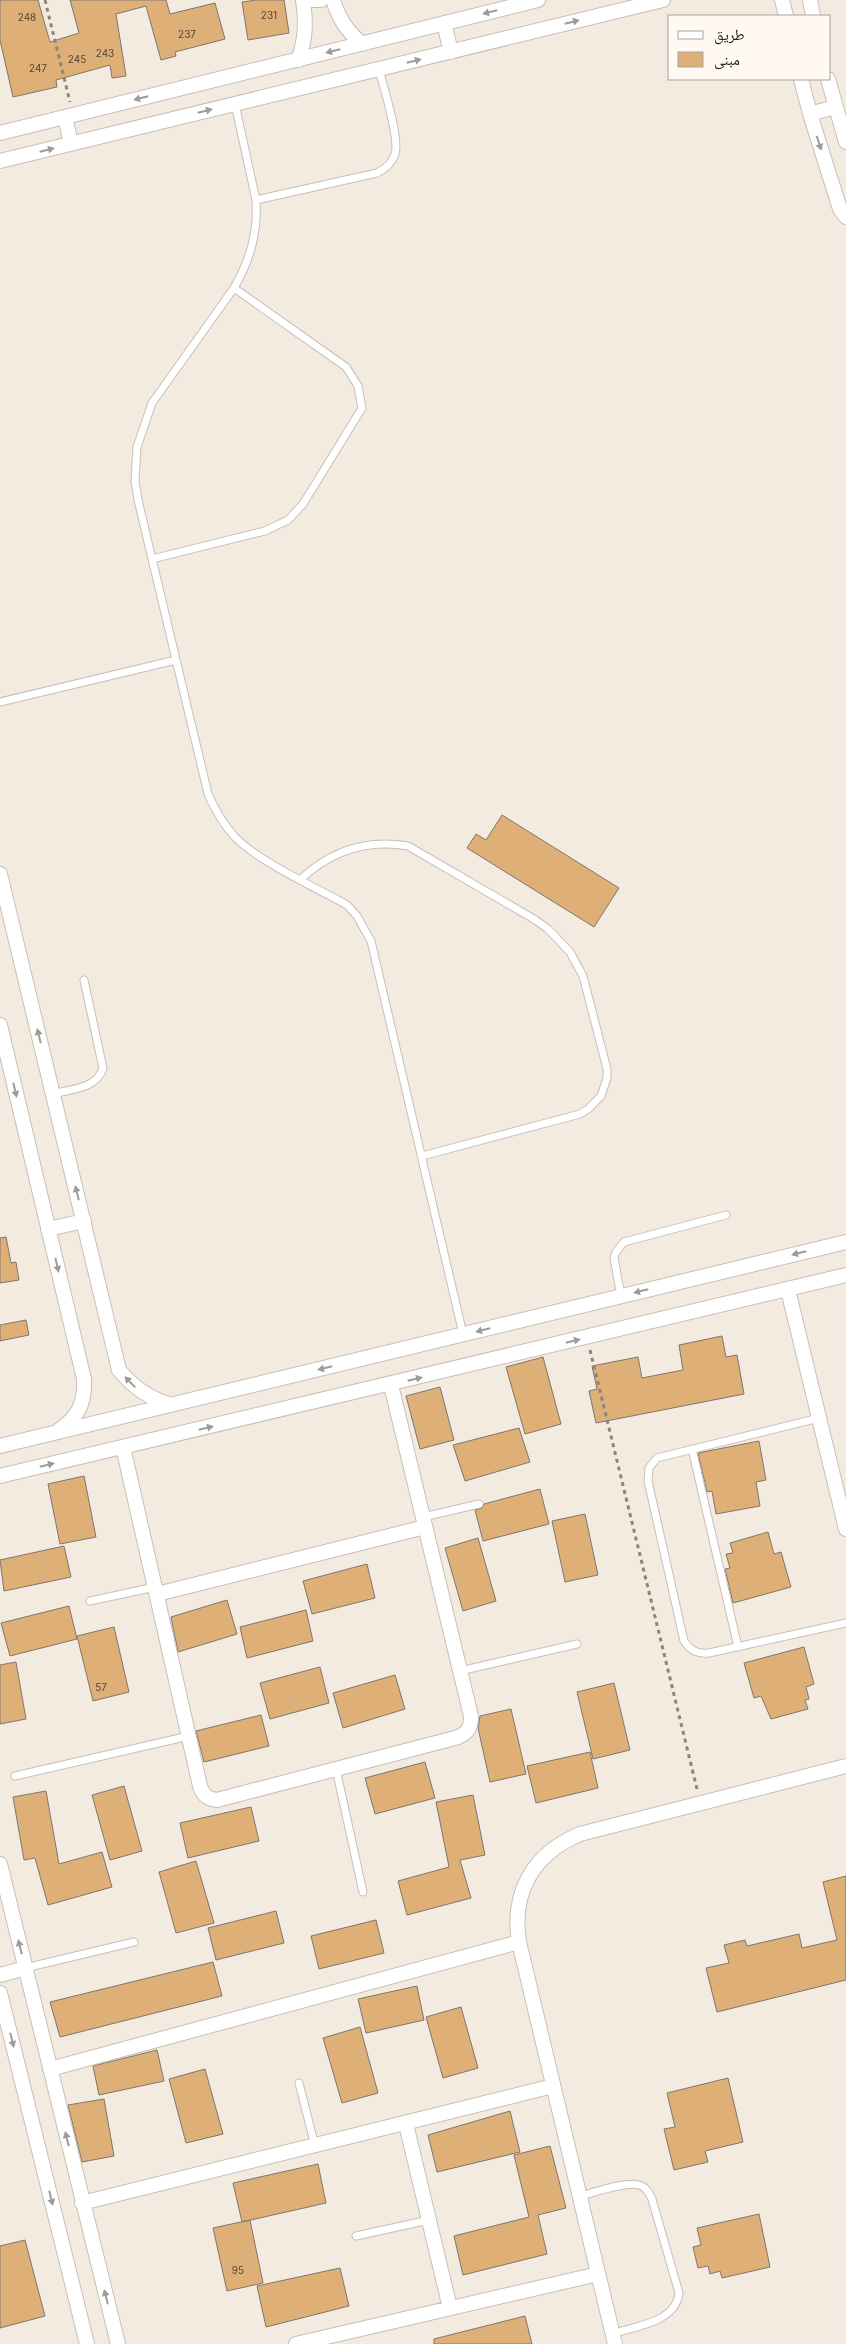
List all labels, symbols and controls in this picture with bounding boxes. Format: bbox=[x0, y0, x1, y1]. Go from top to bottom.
one-way arrow bbox=[483, 8, 498, 16]
house number: 231 bbox=[261, 9, 277, 21]
house number: 248 bbox=[18, 11, 36, 23]
legend bbox=[668, 15, 831, 80]
one-way arrow bbox=[565, 18, 580, 26]
text: طريق bbox=[714, 25, 745, 45]
house number: 237 bbox=[178, 28, 196, 40]
house number: 243 bbox=[96, 47, 114, 59]
one-way arrow bbox=[325, 47, 340, 55]
text: مبنى bbox=[714, 50, 740, 70]
house number: 245 bbox=[68, 53, 86, 65]
one-way arrow bbox=[407, 57, 422, 65]
house number: 247 bbox=[29, 62, 47, 74]
one-way arrow bbox=[134, 94, 149, 102]
one-way arrow bbox=[198, 107, 213, 115]
one-way arrow bbox=[815, 135, 823, 150]
one-way arrow bbox=[40, 145, 55, 153]
one-way arrow bbox=[35, 1028, 43, 1043]
one-way arrow bbox=[11, 1082, 19, 1097]
one-way arrow bbox=[73, 1186, 81, 1201]
one-way arrow bbox=[791, 1249, 806, 1257]
one-way arrow bbox=[53, 1257, 61, 1272]
one-way arrow bbox=[633, 1287, 648, 1295]
one-way arrow bbox=[475, 1326, 490, 1334]
one-way arrow bbox=[565, 1337, 581, 1345]
one-way arrow bbox=[317, 1364, 332, 1372]
one-way arrow bbox=[407, 1375, 422, 1383]
one-way arrow bbox=[124, 1376, 136, 1388]
one-way arrow bbox=[198, 1424, 213, 1432]
one-way arrow bbox=[40, 1461, 55, 1469]
house number: 57 bbox=[95, 1681, 107, 1693]
one-way arrow bbox=[16, 1940, 24, 1955]
one-way arrow bbox=[8, 2033, 16, 2048]
one-way arrow bbox=[63, 2132, 71, 2147]
one-way arrow bbox=[47, 2190, 55, 2205]
house number: 95 bbox=[232, 2264, 244, 2276]
one-way arrow bbox=[102, 2289, 110, 2304]

